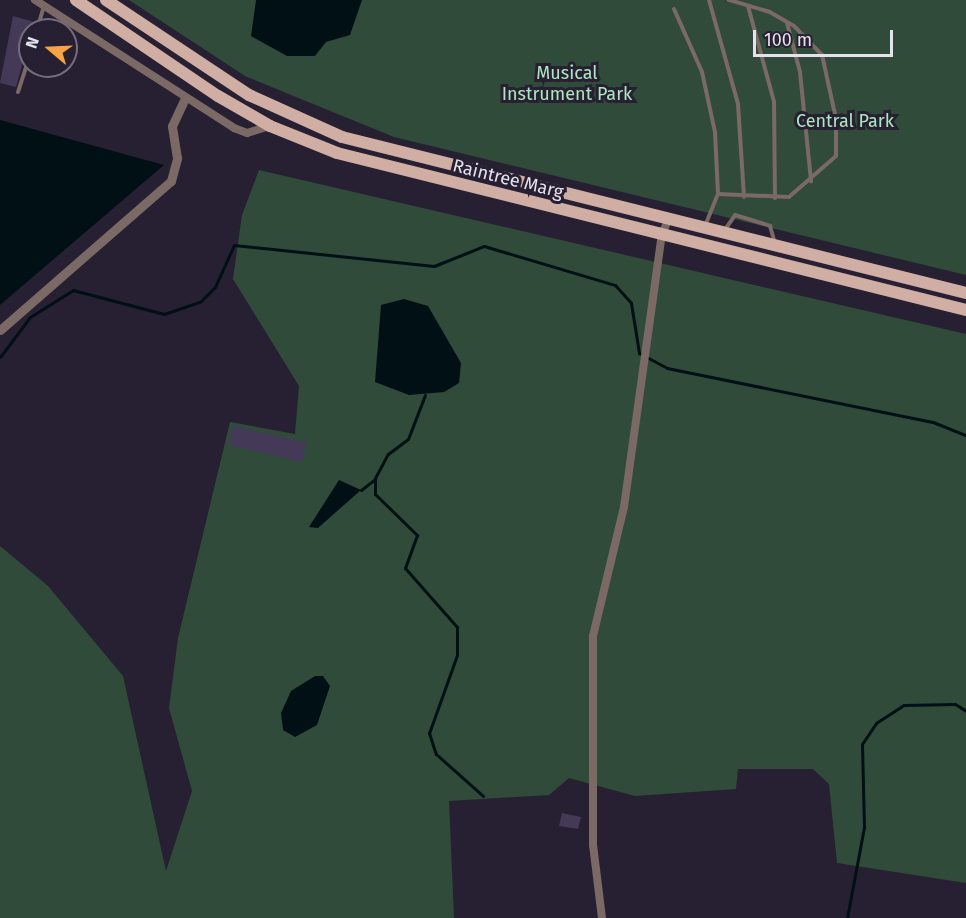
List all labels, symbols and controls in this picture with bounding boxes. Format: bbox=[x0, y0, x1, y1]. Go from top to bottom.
north arrow bbox=[18, 18, 78, 78]
scale bar bbox=[756, 18, 896, 56]
text: 100 m bbox=[764, 29, 812, 51]
text: N bbox=[22, 35, 43, 51]
park label: Musical Instrument Park bbox=[502, 63, 632, 106]
park label: Central Park bbox=[796, 110, 894, 132]
street label: Raintree Marg bbox=[450, 155, 566, 203]

